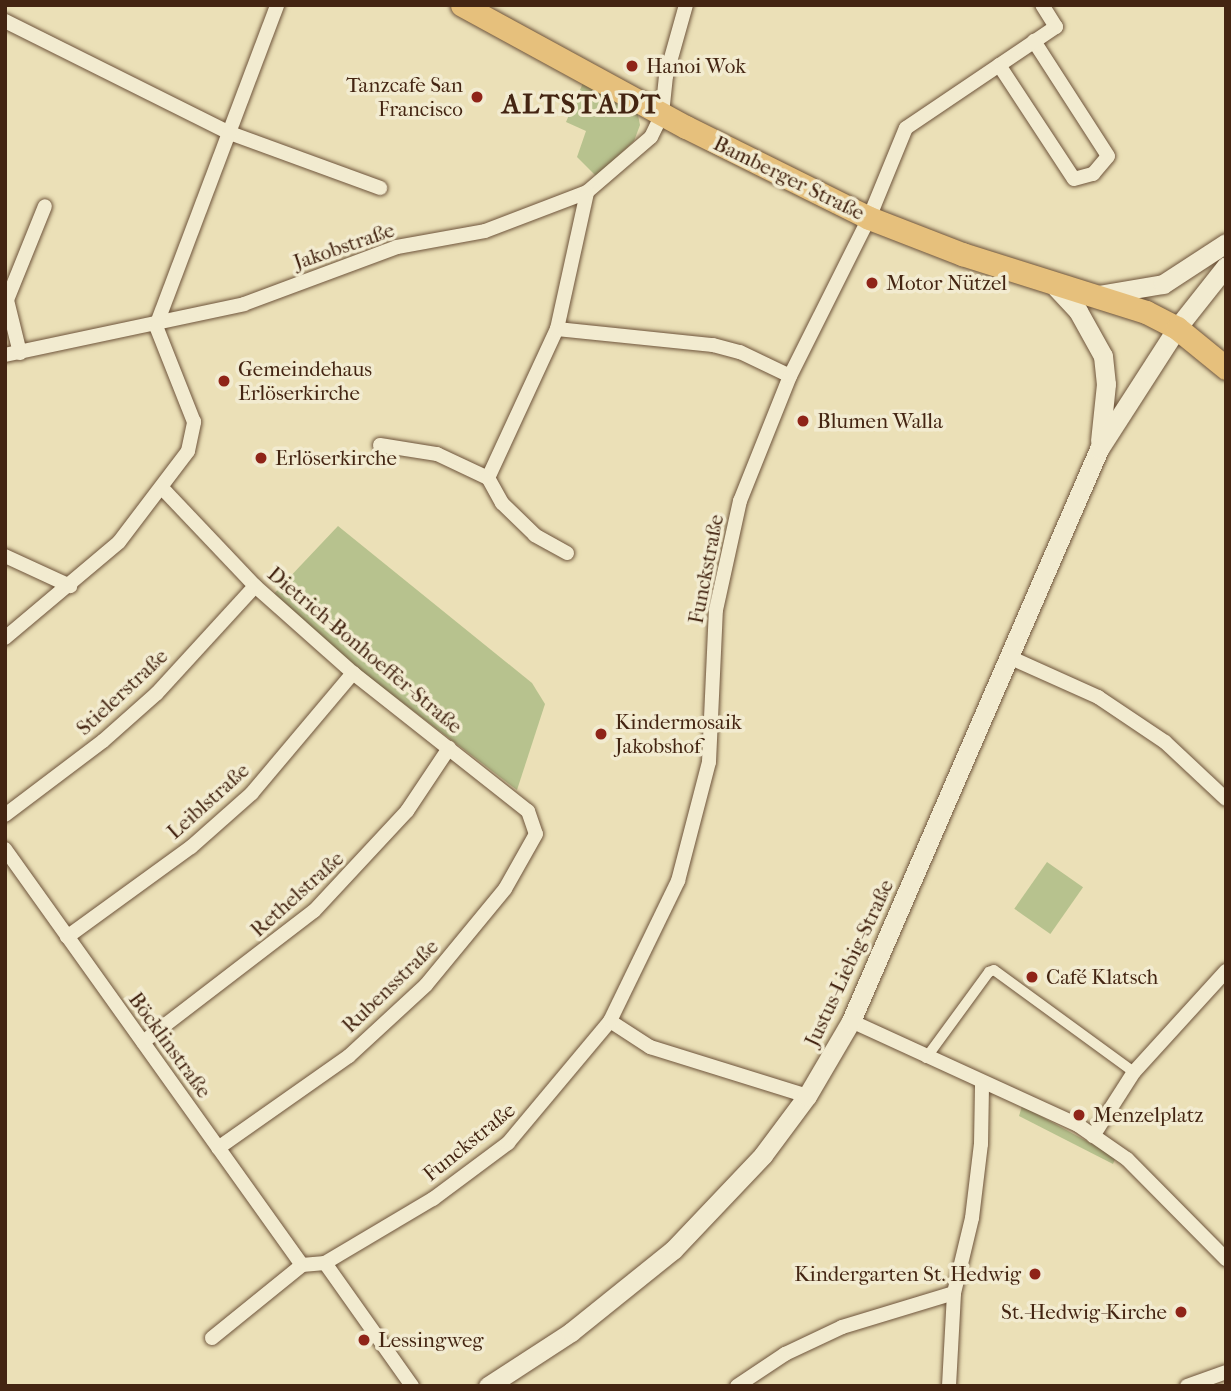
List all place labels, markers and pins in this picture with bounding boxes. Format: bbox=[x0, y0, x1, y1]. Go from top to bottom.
place label: Hanoi Wok bbox=[646, 53, 746, 79]
marker: Hanoi Wok bbox=[624, 58, 640, 74]
place label: Tanzcafe San Francisco bbox=[346, 72, 463, 122]
marker: Tanzcafe San Francisco bbox=[469, 89, 485, 105]
place label: Motor Nützel bbox=[886, 270, 1007, 296]
marker: Motor Nützel bbox=[864, 275, 880, 291]
place label: Gemeindehaus Erlöserkirche bbox=[238, 356, 372, 406]
marker: Gemeindehaus Erlöserkirche bbox=[216, 373, 232, 389]
place label: Blumen Walla bbox=[817, 408, 943, 434]
marker: Blumen Walla bbox=[795, 413, 811, 429]
place label: Erlöserkirche bbox=[275, 445, 397, 471]
marker: Erlöserkirche bbox=[253, 450, 269, 466]
place label: Kindermosaik Jakobshof bbox=[615, 709, 742, 759]
marker: Kindermosaik Jakobshof bbox=[593, 726, 609, 742]
place label: Café Klatsch bbox=[1046, 964, 1158, 990]
marker: Café Klatsch bbox=[1024, 969, 1040, 985]
place label: Menzelplatz bbox=[1093, 1102, 1203, 1128]
marker: Menzelplatz bbox=[1071, 1107, 1087, 1123]
place label: Kindergarten St. Hedwig bbox=[794, 1261, 1021, 1287]
marker: Kindergarten St. Hedwig bbox=[1027, 1266, 1043, 1282]
place label: St.-Hedwig-Kirche bbox=[1001, 1299, 1167, 1325]
marker: St.-Hedwig-Kirche bbox=[1173, 1304, 1189, 1320]
place label: Lessingweg bbox=[378, 1327, 484, 1353]
marker: Lessingweg bbox=[356, 1332, 372, 1348]

